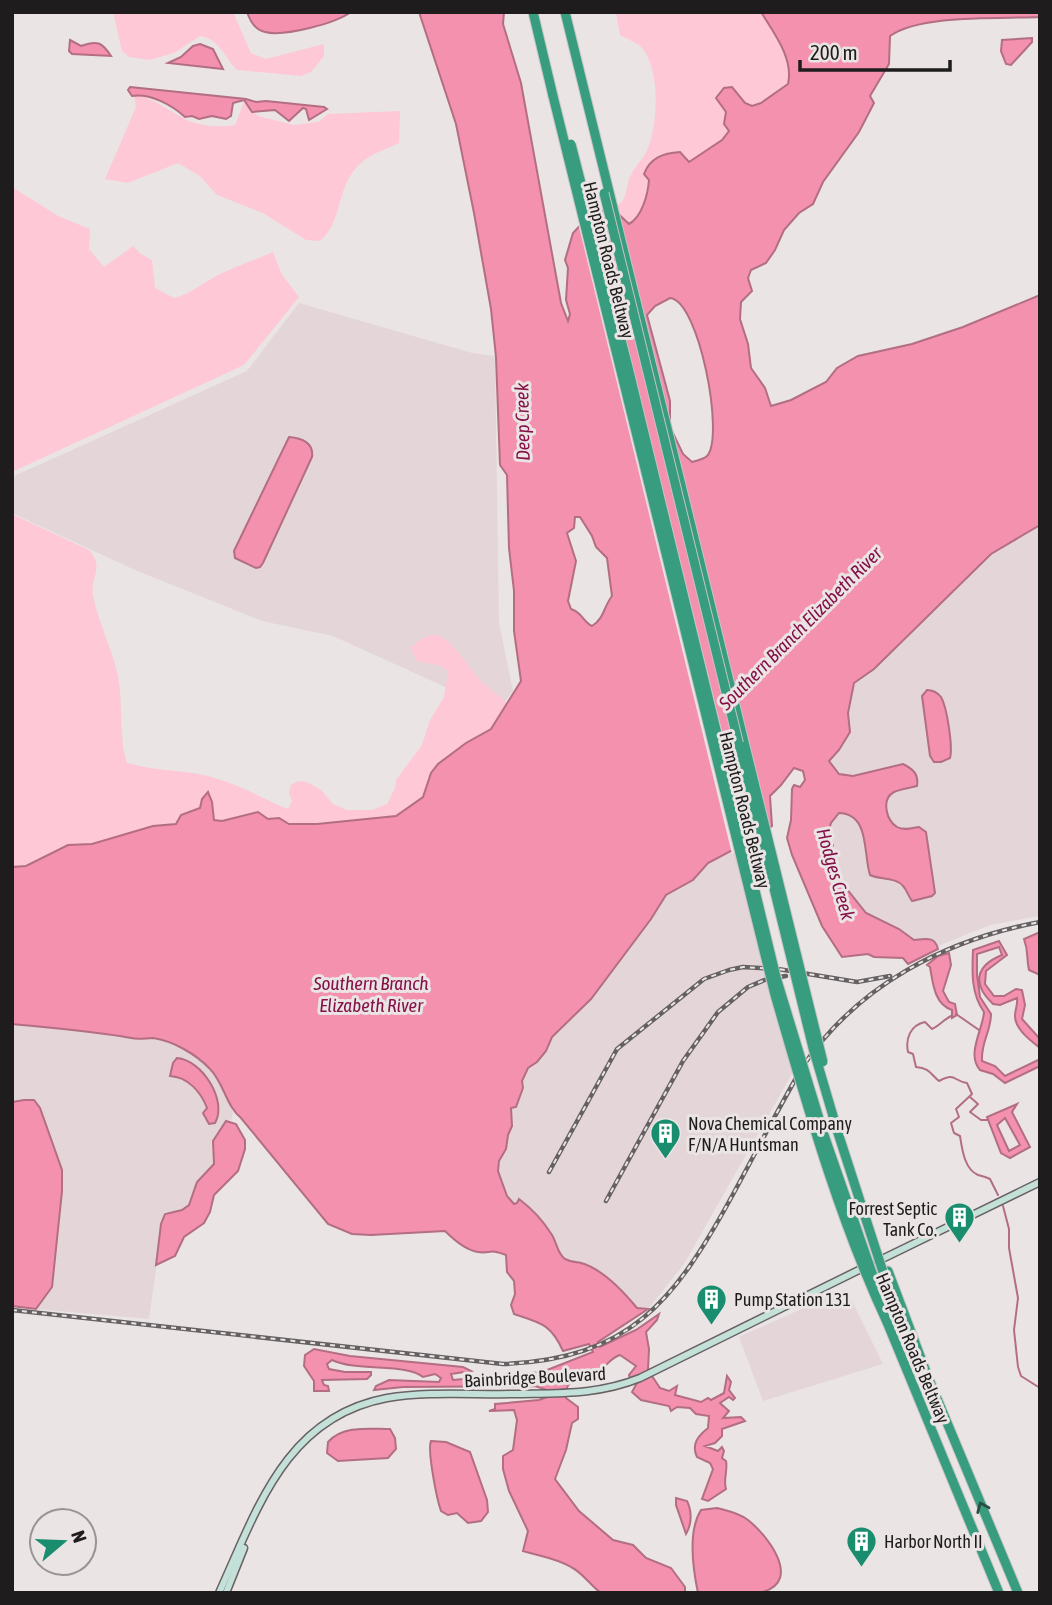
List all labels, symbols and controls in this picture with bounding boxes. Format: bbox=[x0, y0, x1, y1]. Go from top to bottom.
scale bar bbox=[800, 28, 950, 72]
text: 200 m bbox=[810, 40, 858, 64]
street label: Hampton Roads Beltway bbox=[579, 179, 639, 341]
water label: Deep Creek bbox=[510, 382, 534, 461]
water label: Southern Branch Elizabeth River bbox=[713, 541, 887, 715]
street label: Hampton Roads Beltway bbox=[715, 729, 775, 891]
water label: Hodges Creek bbox=[812, 826, 860, 923]
water label: Southern Branch Elizabeth River bbox=[312, 972, 429, 1016]
place label: Nova Chemical Company F/N/A Huntsman bbox=[688, 1113, 852, 1155]
building icon: Nova Chemical Company F/N/A Huntsman bbox=[648, 1116, 682, 1160]
place label: Forrest Septic Tank Co. bbox=[849, 1198, 937, 1240]
building icon: Forrest Septic Tank Co. bbox=[943, 1201, 977, 1245]
street label: Hampton Roads Beltway bbox=[872, 1270, 954, 1426]
building icon: Pump Station 131 bbox=[694, 1282, 728, 1326]
place label: Pump Station 131 bbox=[734, 1289, 851, 1310]
street label: Bainbridge Boulevard bbox=[464, 1363, 606, 1391]
one-way arrow bbox=[977, 1502, 991, 1514]
north arrow bbox=[28, 1507, 98, 1577]
building icon: Harbor North II bbox=[844, 1524, 878, 1568]
text: N bbox=[67, 1528, 91, 1545]
place label: Harbor North II bbox=[884, 1531, 983, 1552]

